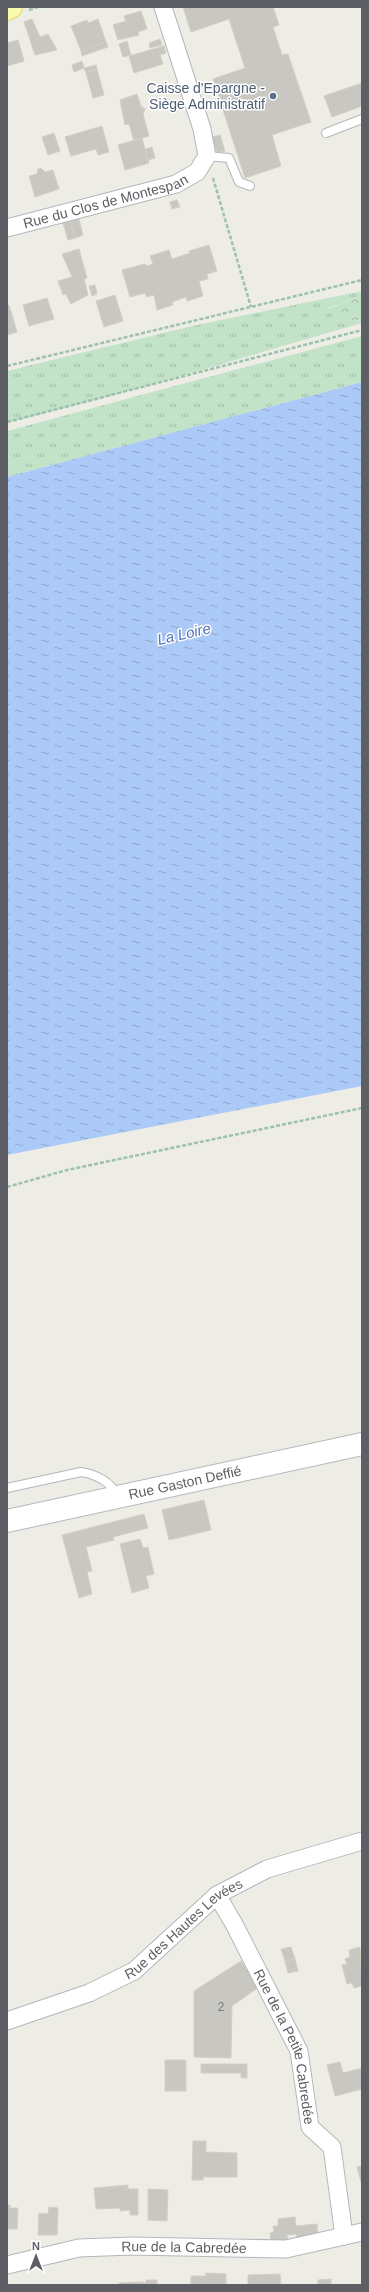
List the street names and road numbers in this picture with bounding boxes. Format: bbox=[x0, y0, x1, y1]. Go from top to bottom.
street label: Rue du Clos de Montespan bbox=[22, 171, 191, 231]
street label: Rue Gaston Deffié bbox=[127, 1462, 243, 1502]
street label: Rue des Hautes Levées bbox=[122, 1875, 245, 1982]
street label: Rue de la Petite Cabredée bbox=[250, 1966, 318, 2126]
street label: Rue de la Cabredée bbox=[121, 2238, 247, 2256]

